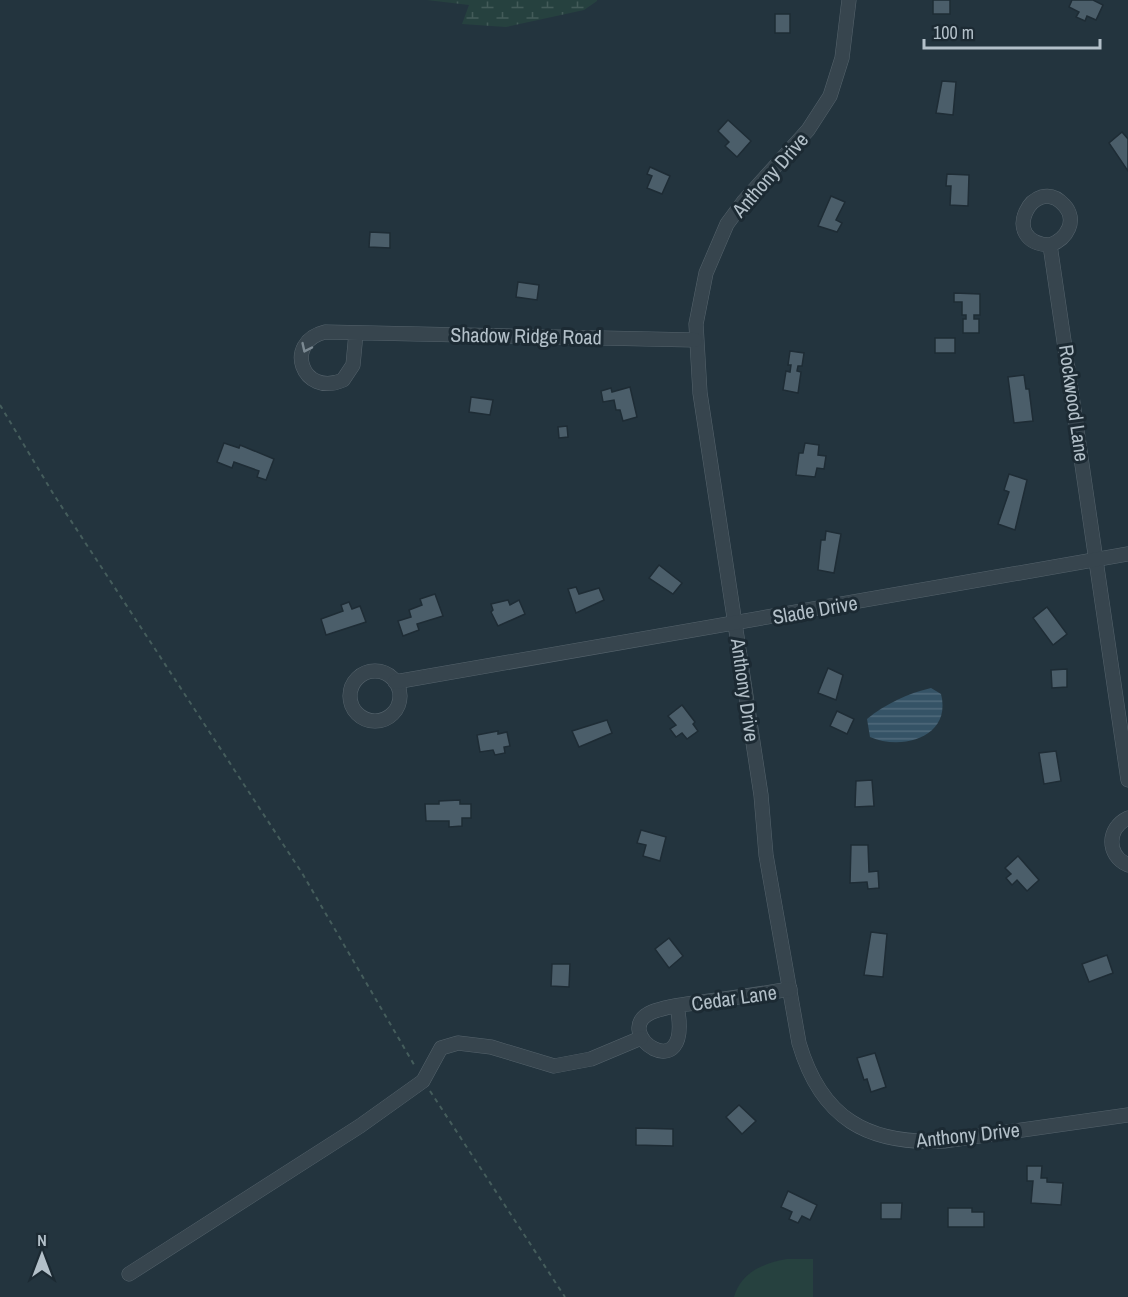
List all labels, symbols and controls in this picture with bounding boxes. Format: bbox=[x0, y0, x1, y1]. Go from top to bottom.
scale bar bbox=[924, 12, 1100, 50]
text: 100 m bbox=[933, 20, 974, 45]
street label: Anthony Drive bbox=[725, 127, 814, 223]
street label: Shadow Ridge Road bbox=[450, 321, 602, 350]
one-way arrow bbox=[301, 341, 313, 352]
street label: Rockwood Lane bbox=[1053, 343, 1096, 463]
street label: Slade Drive bbox=[770, 589, 859, 630]
street label: Anthony Drive bbox=[725, 636, 766, 743]
street label: Cedar Lane bbox=[690, 978, 778, 1017]
street label: Anthony Drive bbox=[914, 1116, 1021, 1153]
north arrow bbox=[12, 1225, 72, 1285]
text: N bbox=[37, 1229, 47, 1251]

